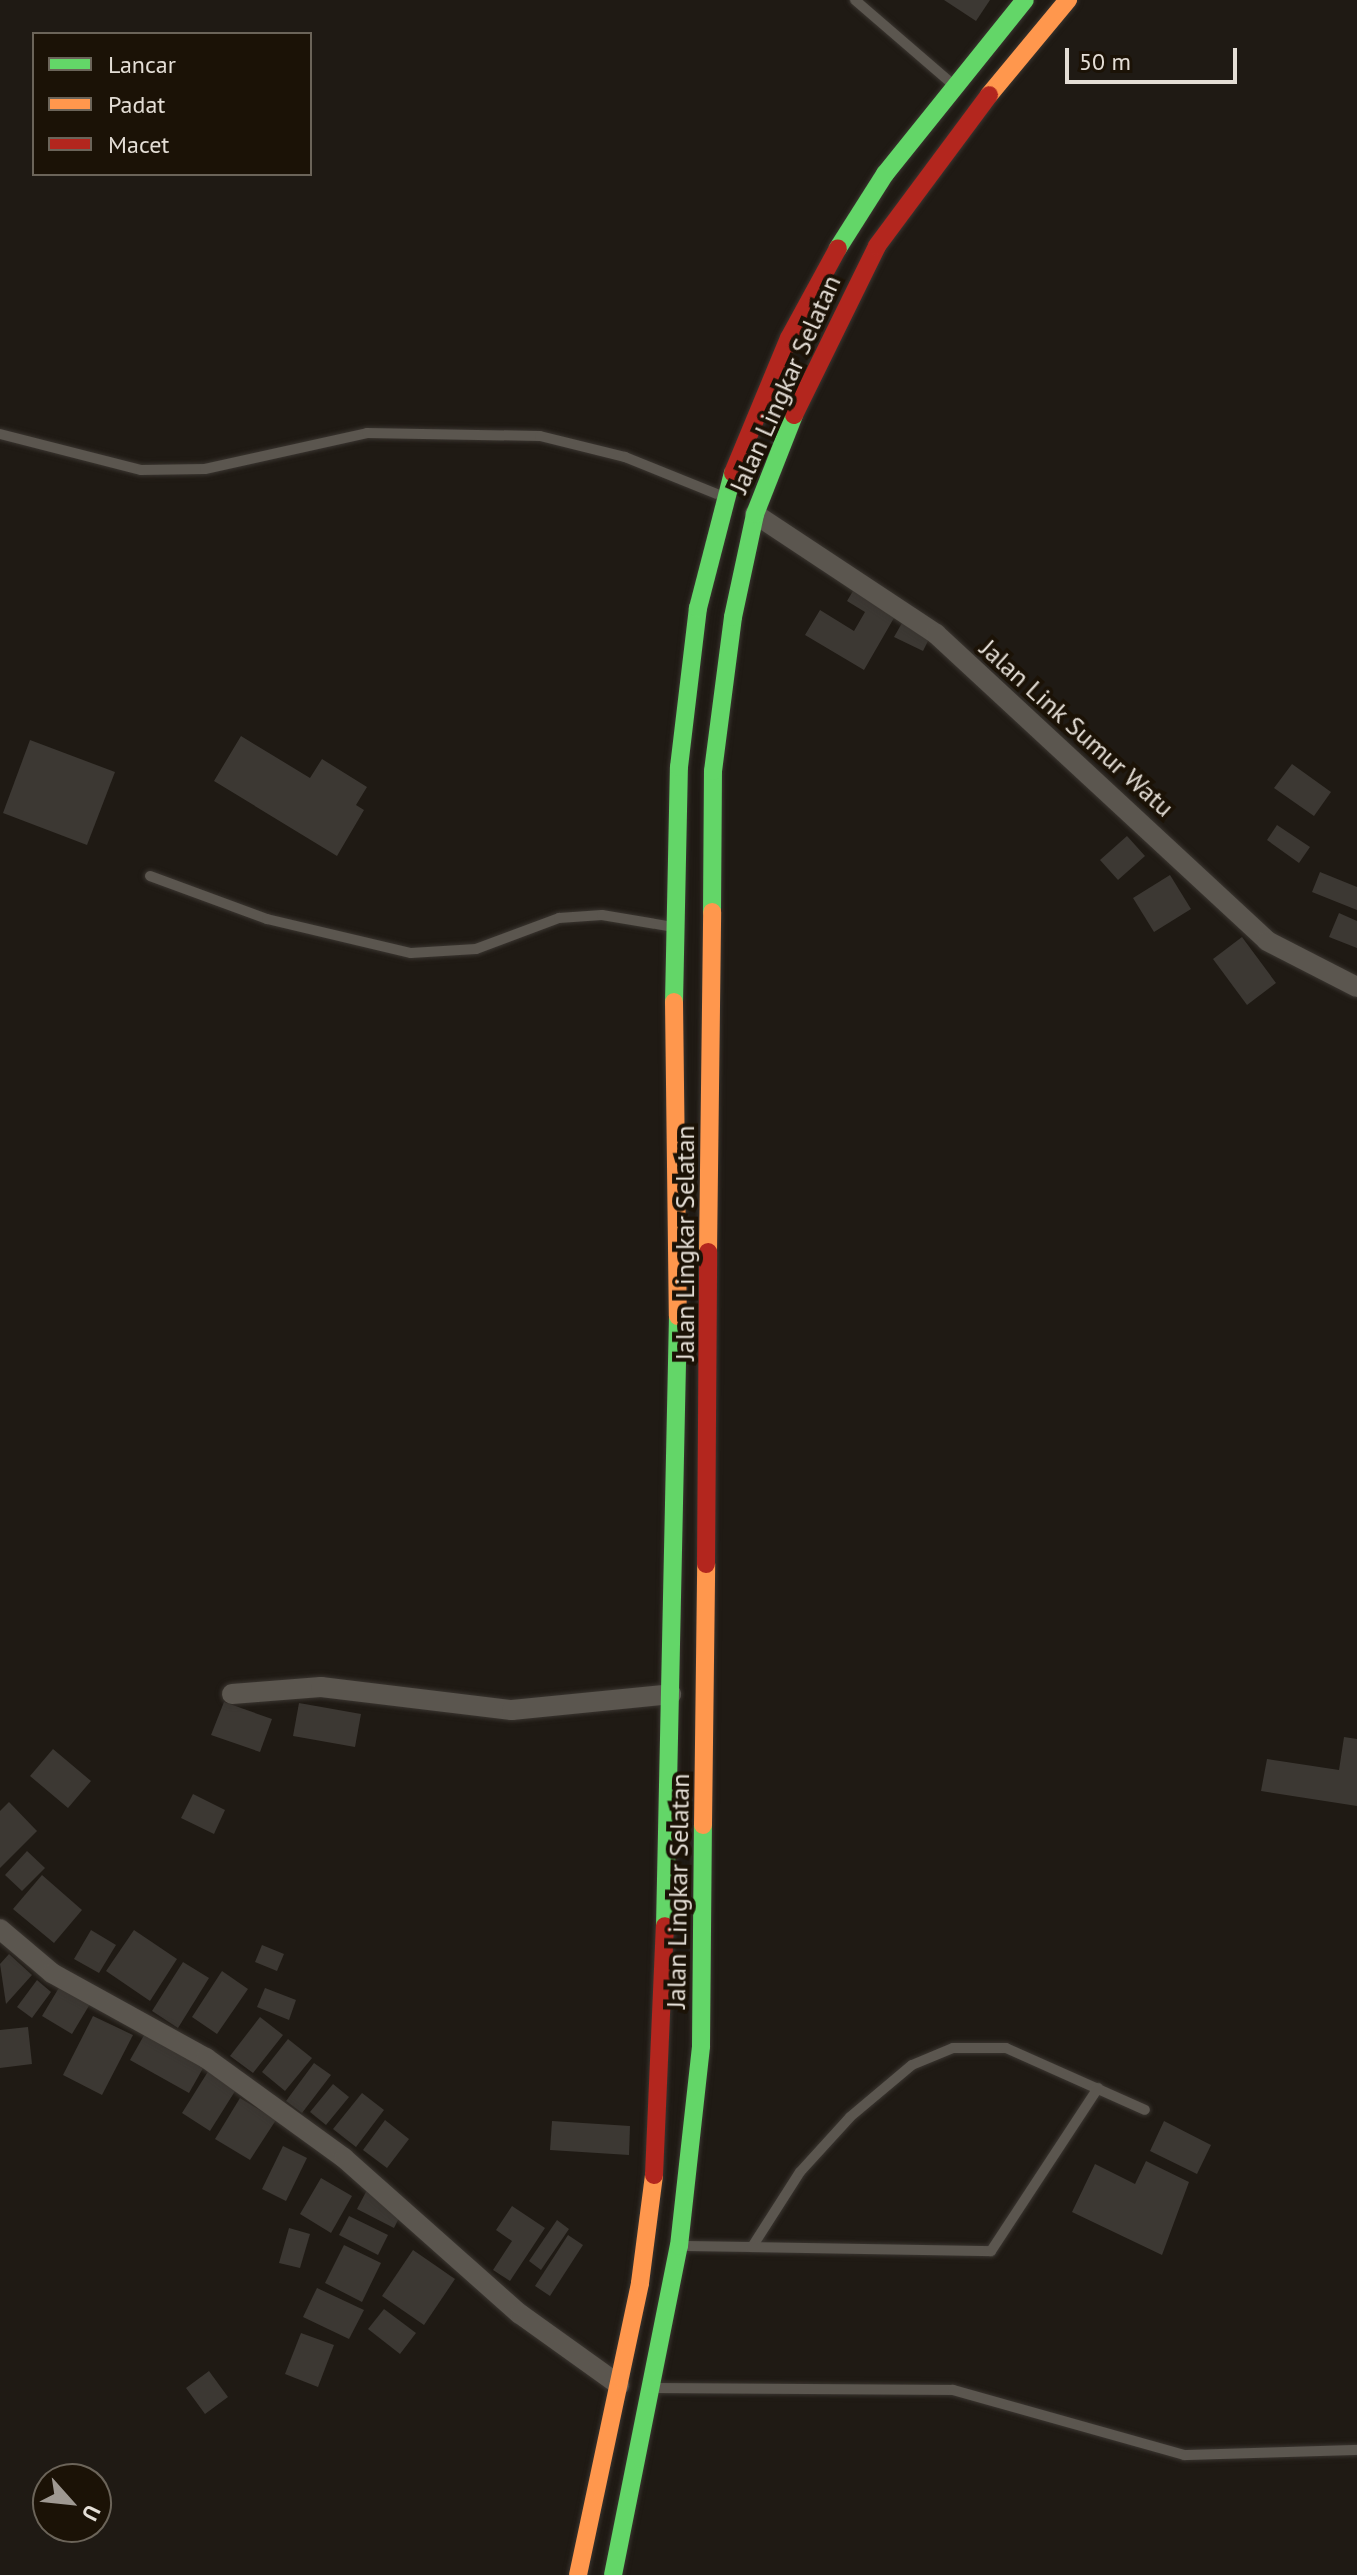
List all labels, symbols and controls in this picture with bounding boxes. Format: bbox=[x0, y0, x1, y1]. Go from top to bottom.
legend bbox=[32, 32, 312, 176]
scale bar bbox=[1069, 32, 1241, 82]
text: 50 m bbox=[1079, 46, 1131, 77]
text: Lancar bbox=[108, 49, 176, 80]
text: Padat bbox=[108, 89, 165, 120]
text: Macet bbox=[108, 129, 170, 160]
street label: Jalan Lingkar Selatan bbox=[723, 270, 847, 498]
street label: Jalan Link Sumur Watu bbox=[973, 632, 1181, 824]
street label: Jalan Lingkar Selatan bbox=[669, 1125, 701, 1361]
street label: Jalan Lingkar Selatan bbox=[660, 1773, 696, 2009]
north arrow bbox=[32, 2463, 112, 2543]
text: U bbox=[76, 2500, 107, 2525]

